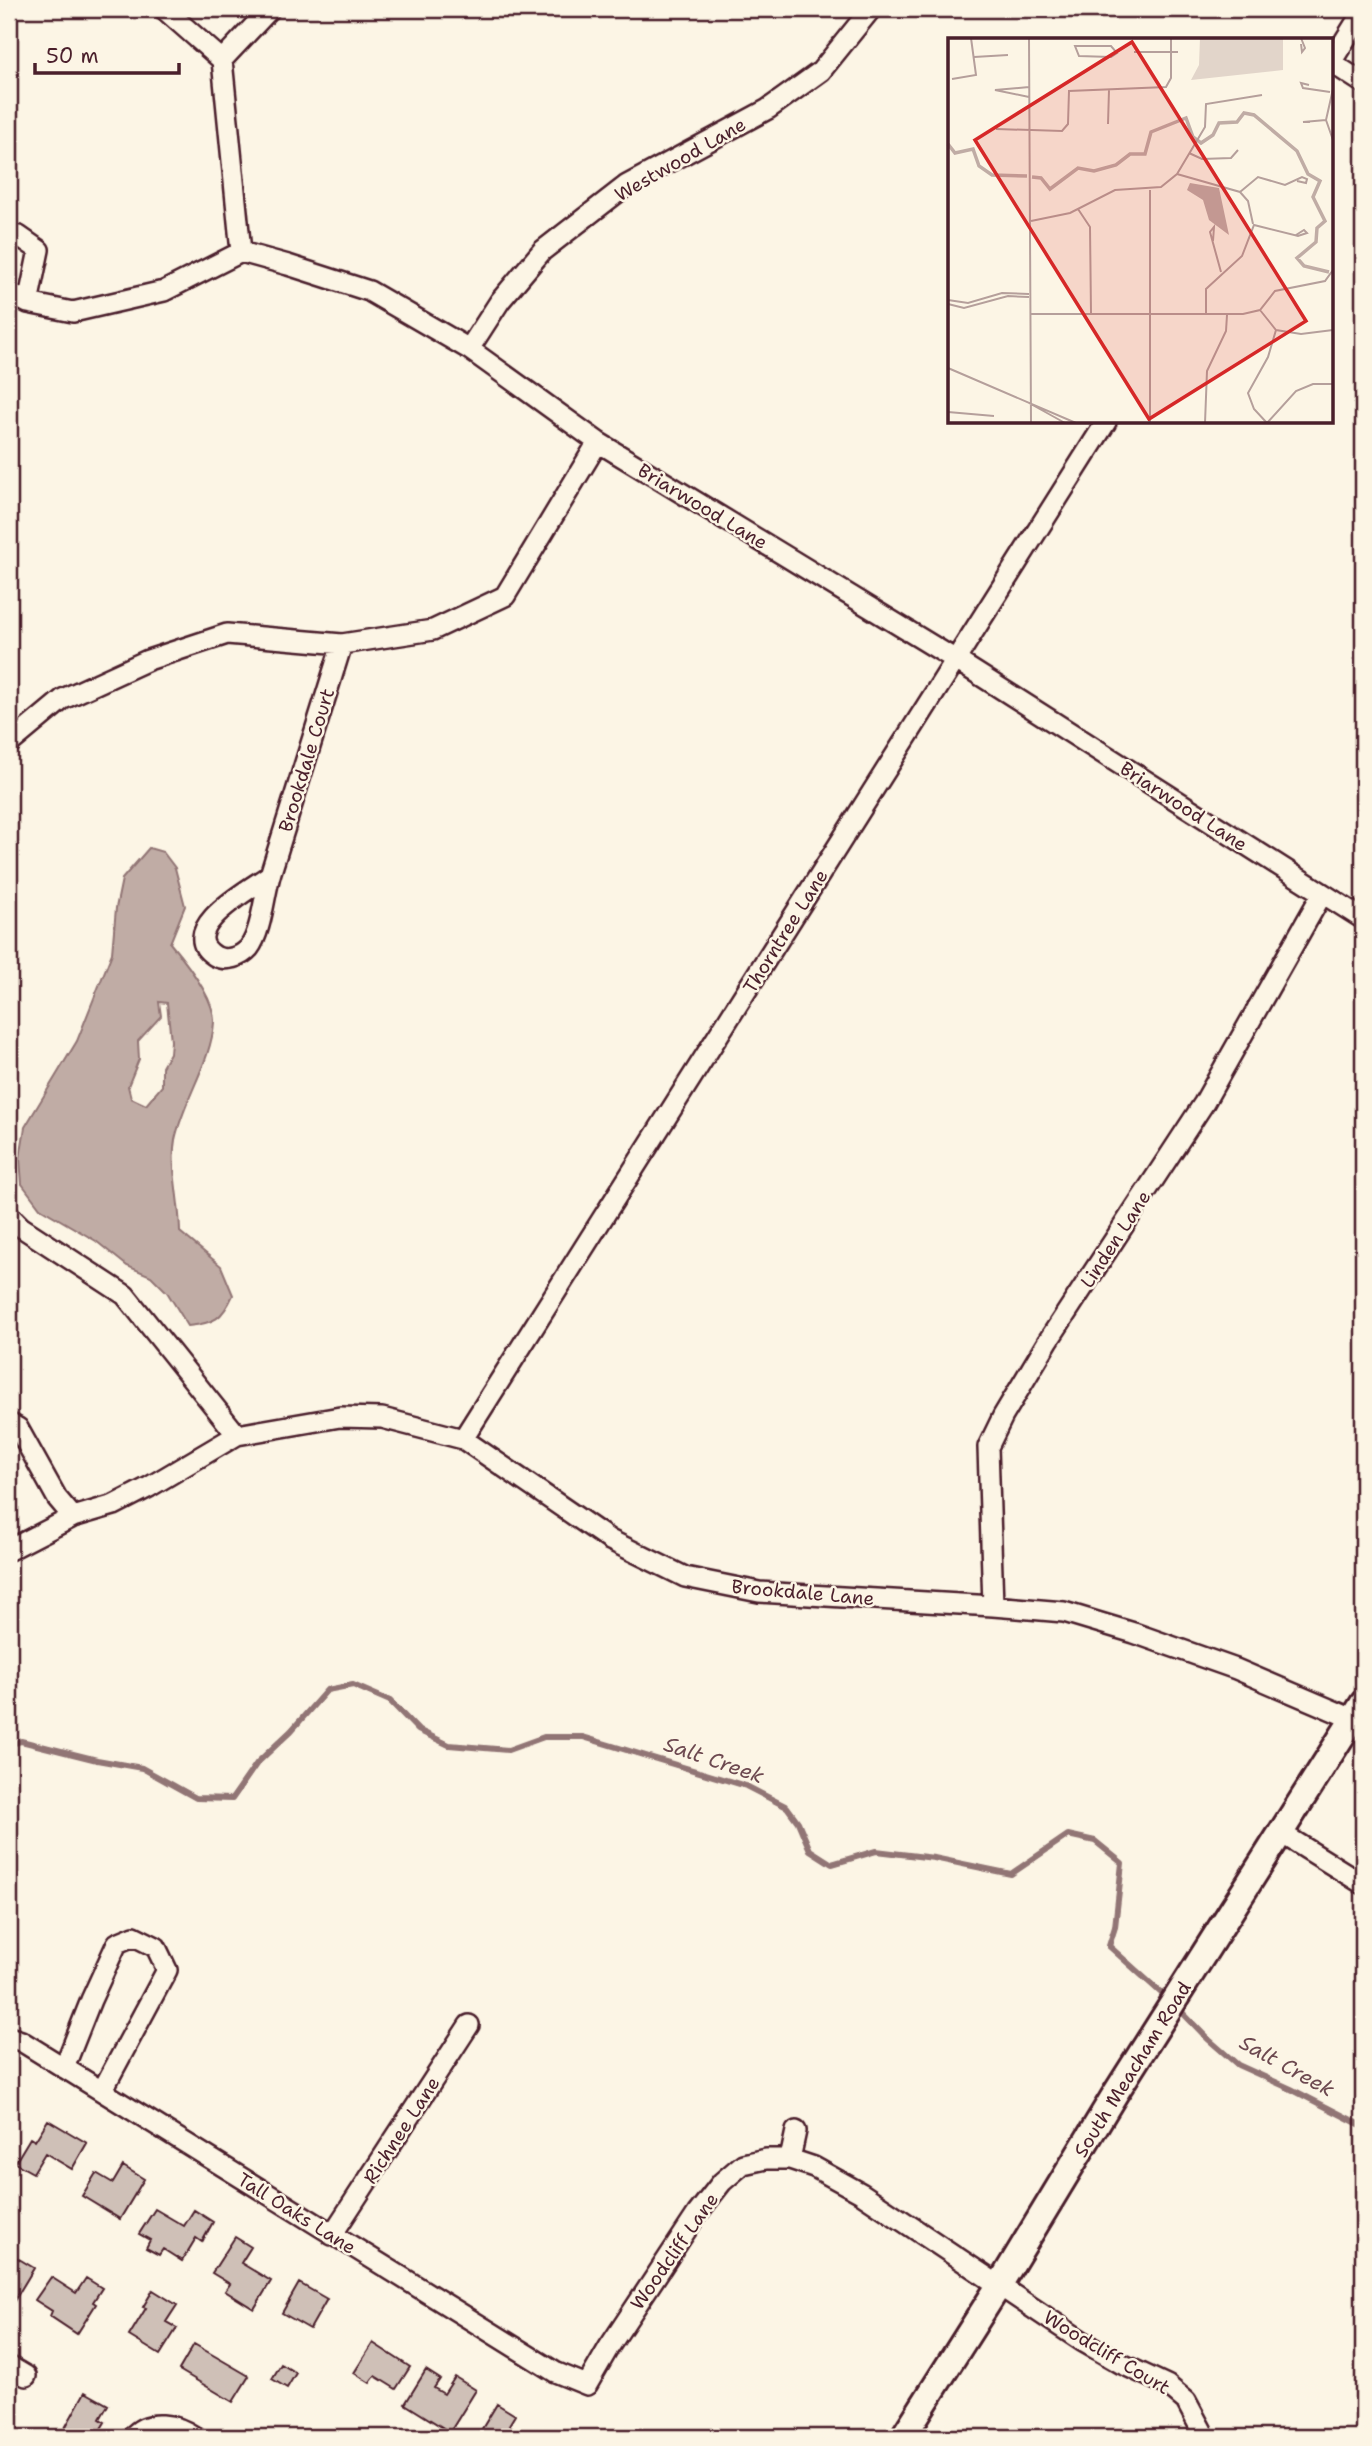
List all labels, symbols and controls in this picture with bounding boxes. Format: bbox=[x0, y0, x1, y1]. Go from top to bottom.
scale bar bbox=[35, 32, 178, 76]
inset map bbox=[948, 38, 1334, 424]
text: 50 m bbox=[46, 42, 99, 70]
street label: Westwood Lane bbox=[610, 112, 750, 207]
street label: Briarwood Lane bbox=[633, 458, 772, 555]
street label: Brookdale Court bbox=[273, 685, 340, 835]
street label: Briarwood Lane bbox=[1115, 756, 1252, 857]
street label: Thorntree Lane bbox=[737, 865, 834, 998]
street label: Linden Lane bbox=[1075, 1186, 1156, 1293]
street label: Brookdale Lane bbox=[731, 1574, 875, 1611]
water label: Salt Creek bbox=[660, 1730, 768, 1790]
street label: South Meacham Road bbox=[1068, 1977, 1197, 2162]
water label: Salt Creek bbox=[1235, 2028, 1339, 2104]
street label: Richnee Lane bbox=[358, 2072, 445, 2189]
street label: Tall Oaks Lane bbox=[233, 2167, 361, 2260]
street label: Woodcliff Lane bbox=[625, 2188, 724, 2315]
street label: Woodcliff Court bbox=[1039, 2305, 1175, 2400]

